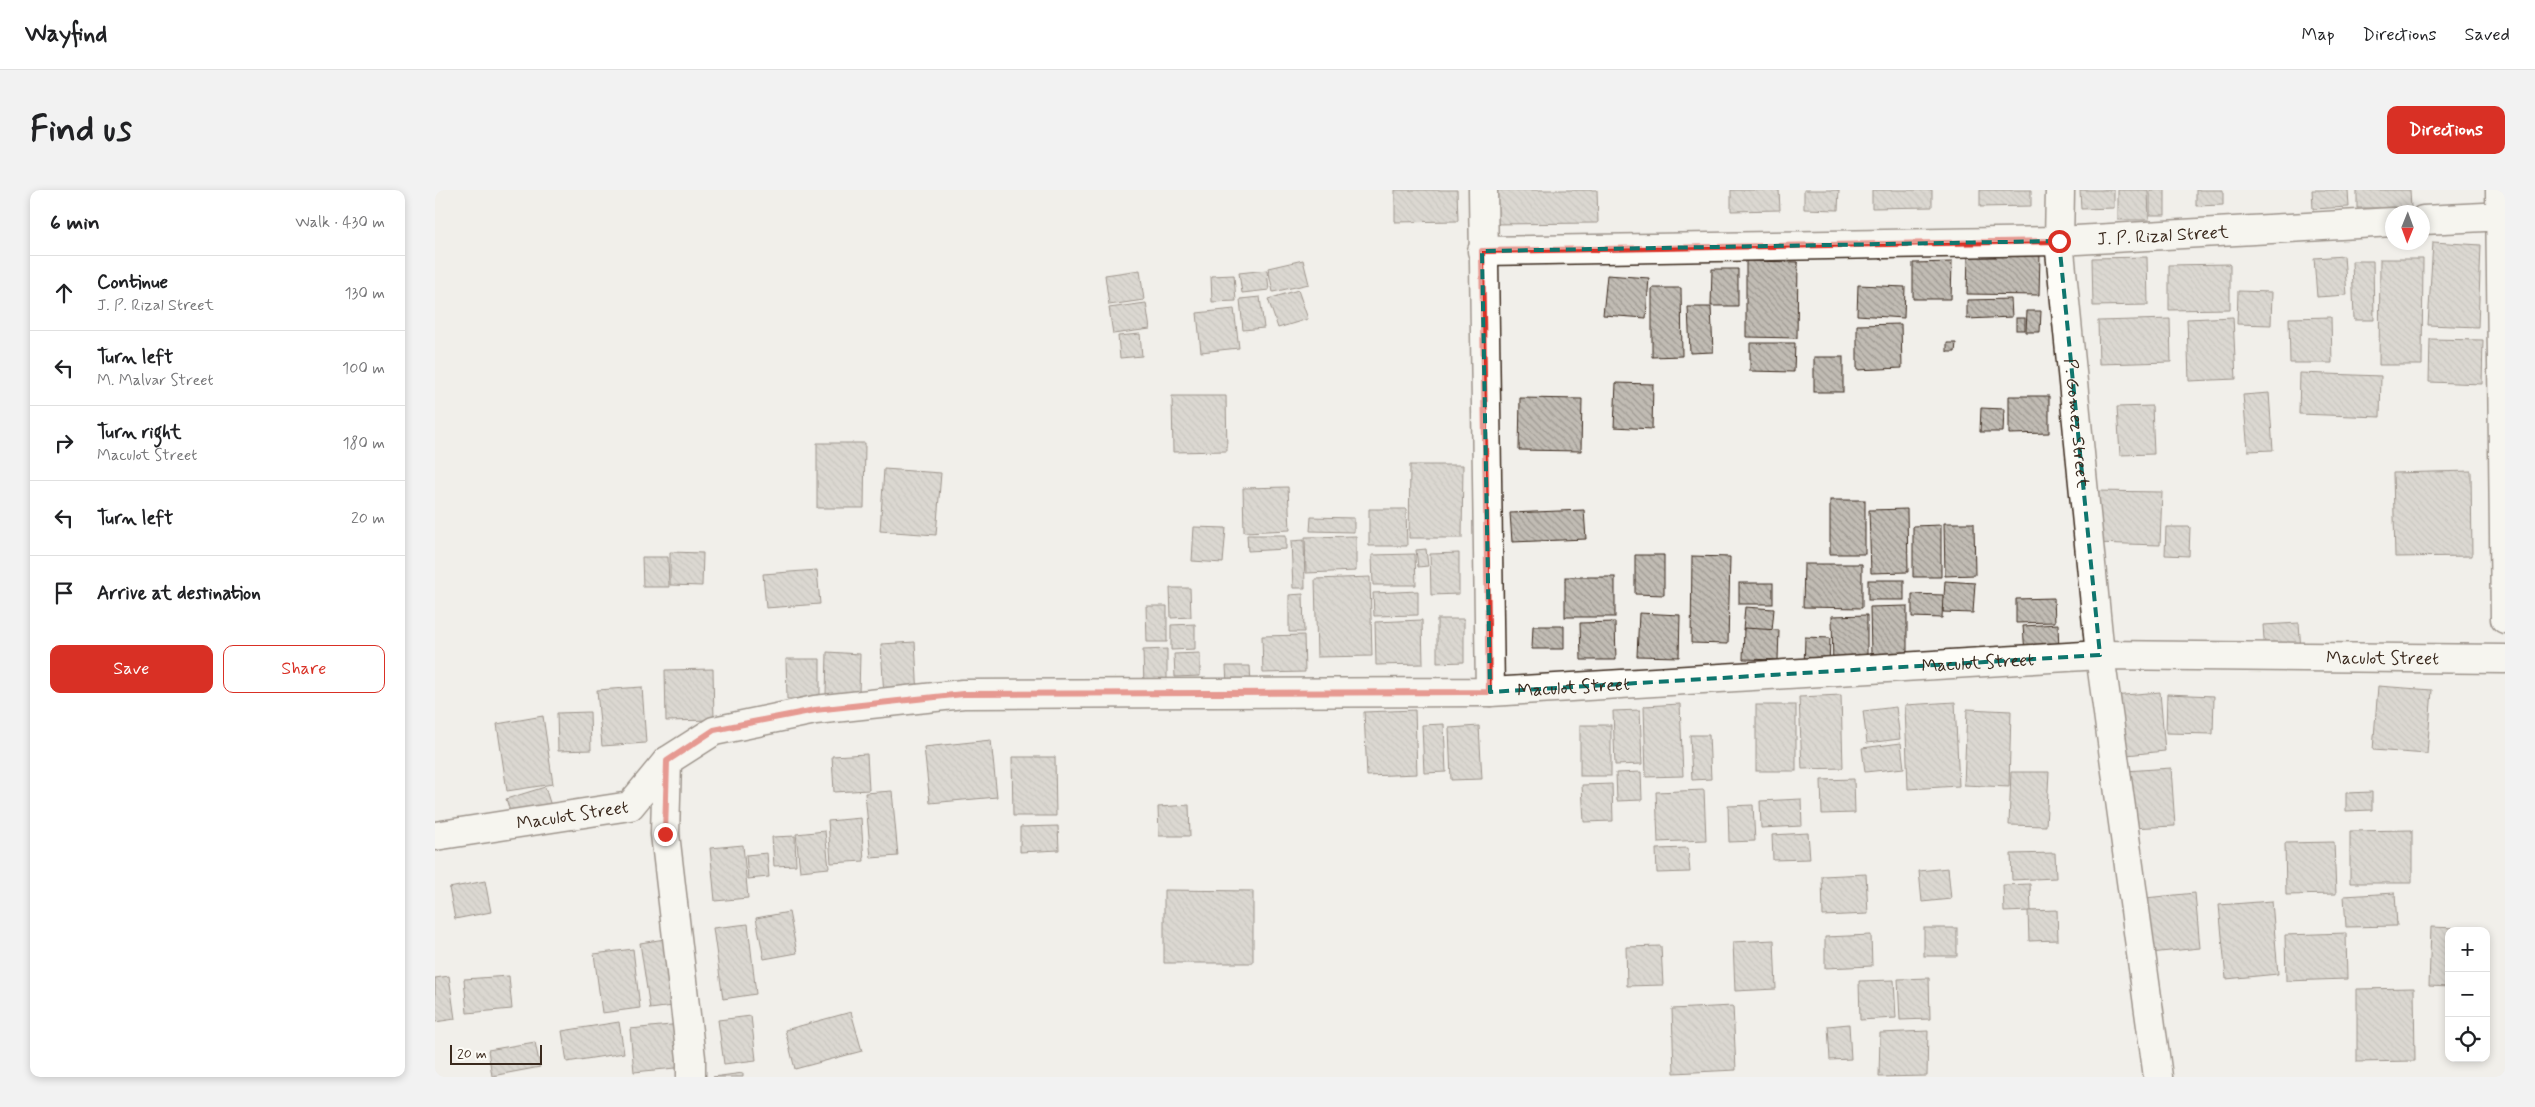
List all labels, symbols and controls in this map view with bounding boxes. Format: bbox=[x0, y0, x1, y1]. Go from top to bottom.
text: Wayfind bbox=[25, 19, 107, 50]
text: Map bbox=[2302, 23, 2335, 47]
text: Directions bbox=[2363, 23, 2437, 47]
text: Saved bbox=[2465, 23, 2510, 47]
button: Directions bbox=[2387, 106, 2505, 154]
text: Find us bbox=[30, 107, 132, 153]
north arrow bbox=[2385, 205, 2430, 250]
text: 6 min bbox=[50, 209, 100, 237]
text: Walk · 430 m bbox=[295, 212, 385, 233]
street label: J. P. Rizal Street bbox=[2096, 220, 2230, 252]
route start bbox=[2048, 230, 2071, 253]
text: Continue bbox=[97, 270, 168, 295]
icon: ahead bbox=[50, 279, 78, 307]
text: 130 m bbox=[344, 283, 385, 304]
text: J. P. Rizal Street bbox=[97, 295, 214, 316]
text: Turn left bbox=[97, 345, 173, 370]
icon: left bbox=[50, 354, 78, 382]
street label: P. Gomez Street bbox=[2058, 357, 2094, 489]
text: 100 m bbox=[342, 358, 385, 379]
text: M. Malvar Street bbox=[97, 370, 214, 391]
text: Turn right bbox=[97, 420, 181, 445]
icon: right bbox=[50, 429, 78, 457]
text: 180 m bbox=[342, 433, 385, 454]
text: Maculot Street bbox=[97, 445, 197, 466]
icon: left bbox=[50, 504, 78, 532]
text: Turn left bbox=[97, 506, 173, 531]
text: 20 m bbox=[351, 508, 385, 529]
icon: arrive bbox=[50, 579, 78, 607]
text: Arrive at destination bbox=[97, 581, 261, 606]
button: Save bbox=[50, 645, 213, 693]
button: Share bbox=[223, 645, 385, 693]
street label: Maculot Street bbox=[2326, 646, 2439, 671]
street label: Maculot Street bbox=[1921, 648, 2035, 679]
street label: Maculot Street bbox=[1517, 673, 1631, 703]
street label: Maculot Street bbox=[515, 795, 630, 836]
route end bbox=[654, 823, 677, 846]
map controls bbox=[2445, 927, 2490, 1062]
button: + bbox=[2445, 927, 2490, 972]
button: − bbox=[2445, 972, 2490, 1017]
button: locate bbox=[2445, 1017, 2490, 1062]
scale bar bbox=[450, 1042, 543, 1065]
text: 20 m bbox=[457, 1045, 487, 1063]

